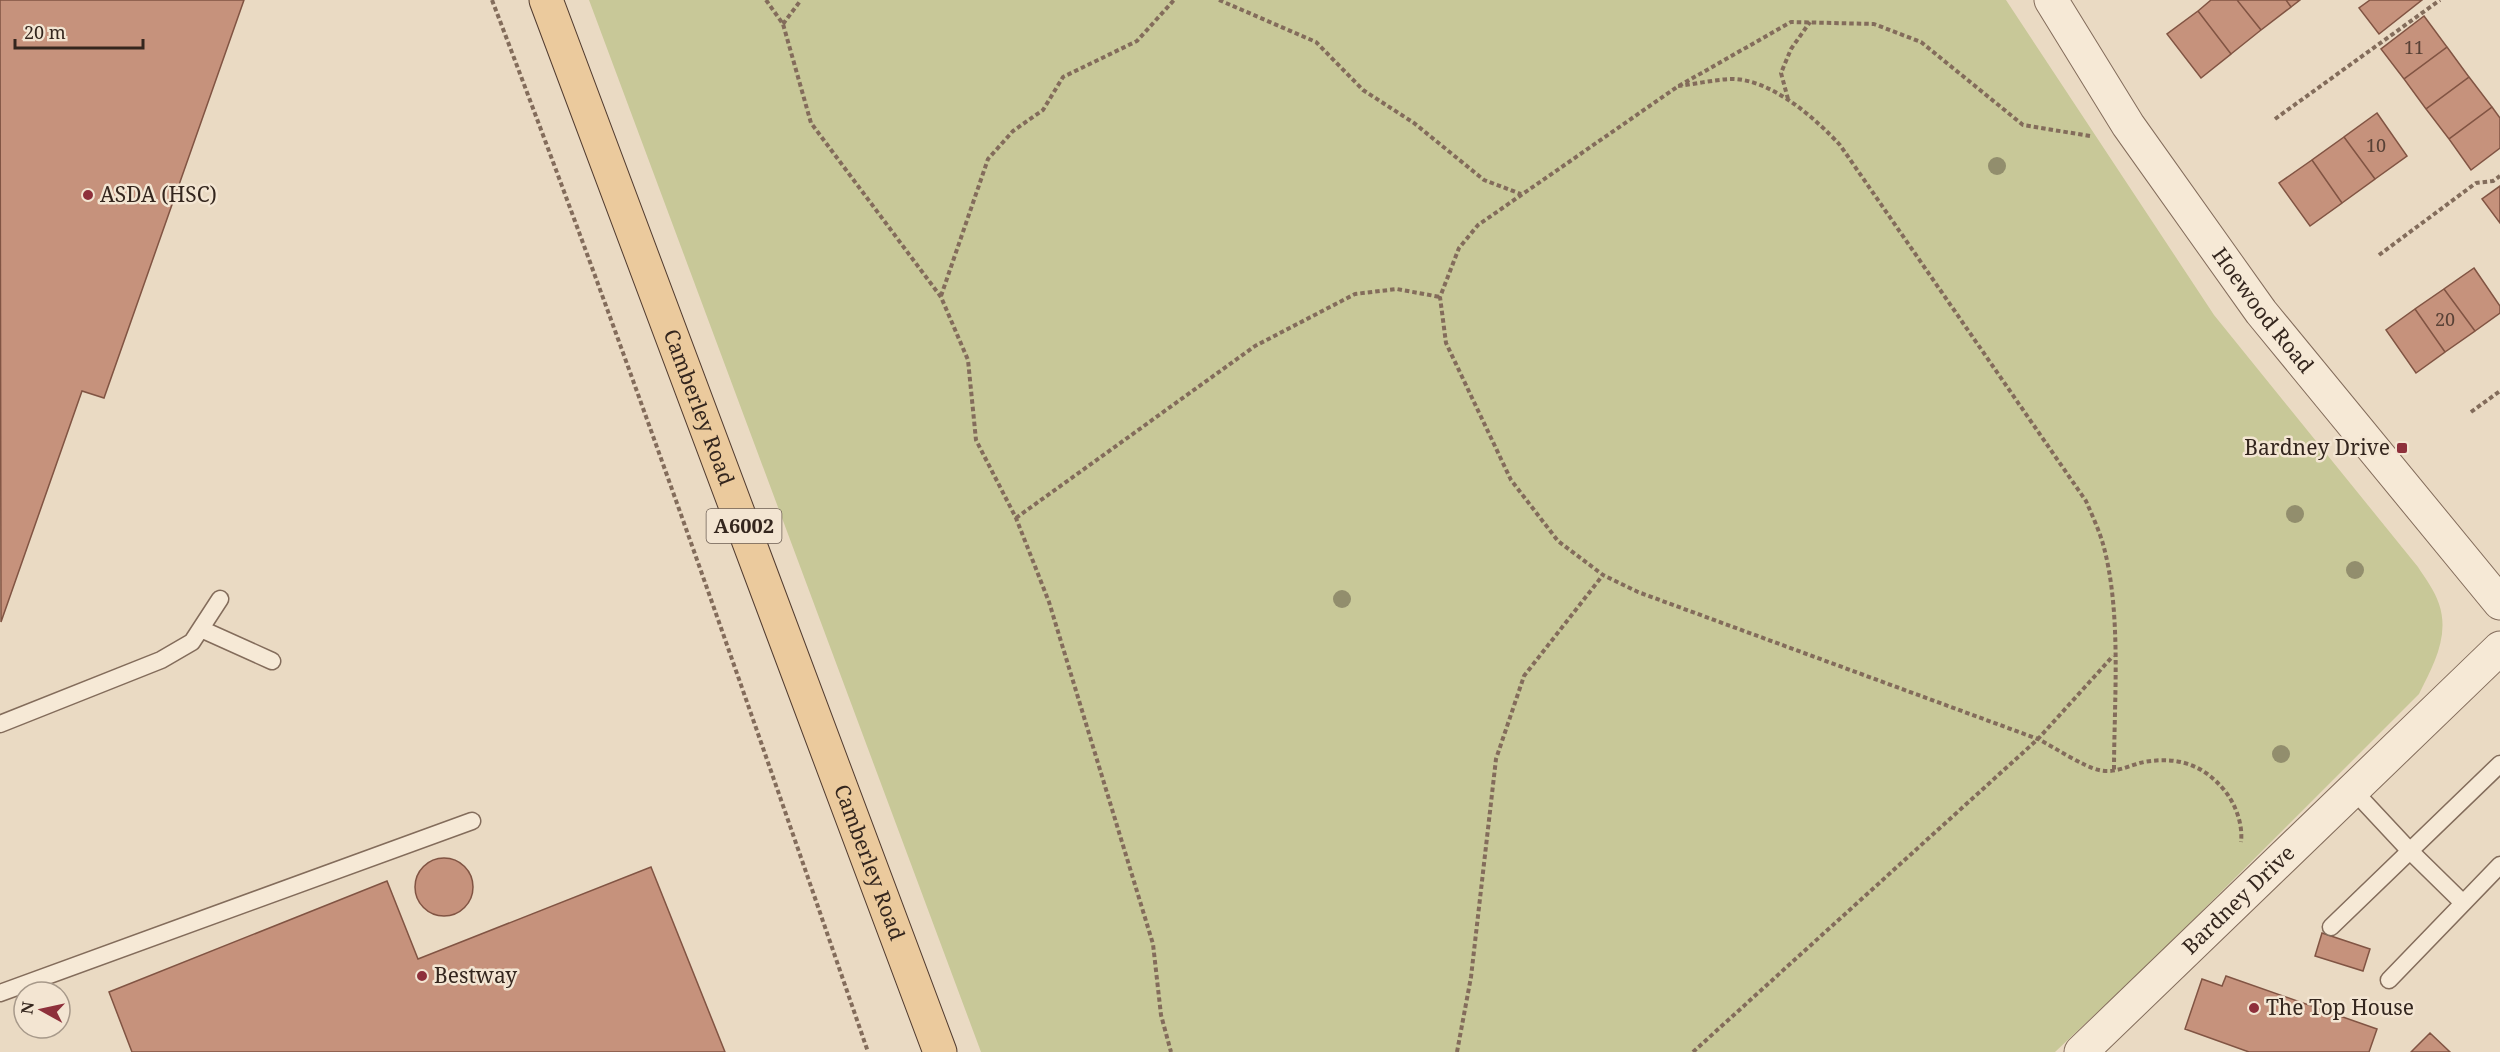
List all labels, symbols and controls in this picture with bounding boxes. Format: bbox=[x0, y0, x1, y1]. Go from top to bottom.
scale bar bbox=[15, 12, 142, 50]
text: 20 m bbox=[24, 20, 66, 44]
house number: 11 bbox=[2404, 35, 2424, 59]
house number: 10 bbox=[2366, 133, 2386, 157]
place label: ASDA (HSC) bbox=[100, 180, 217, 208]
marker: ASDA (HSC) bbox=[81, 188, 95, 202]
street label: Hoewood Road bbox=[2206, 241, 2321, 379]
house number: 20 bbox=[2435, 307, 2455, 331]
street label: Camberley Road bbox=[658, 325, 741, 489]
place label: Bardney Drive bbox=[2244, 433, 2390, 461]
marker: Bardney Drive bbox=[2395, 441, 2409, 455]
road number: A6002 bbox=[706, 509, 782, 543]
street label: Camberley Road bbox=[828, 780, 912, 944]
street label: Bardney Drive bbox=[2176, 839, 2300, 960]
place label: Bestway bbox=[434, 961, 517, 989]
marker: Bestway bbox=[415, 969, 429, 983]
north arrow bbox=[12, 980, 72, 1040]
place label: The Top House bbox=[2266, 993, 2414, 1021]
text: N bbox=[15, 1000, 39, 1016]
marker: The Top House bbox=[2247, 1001, 2261, 1015]

